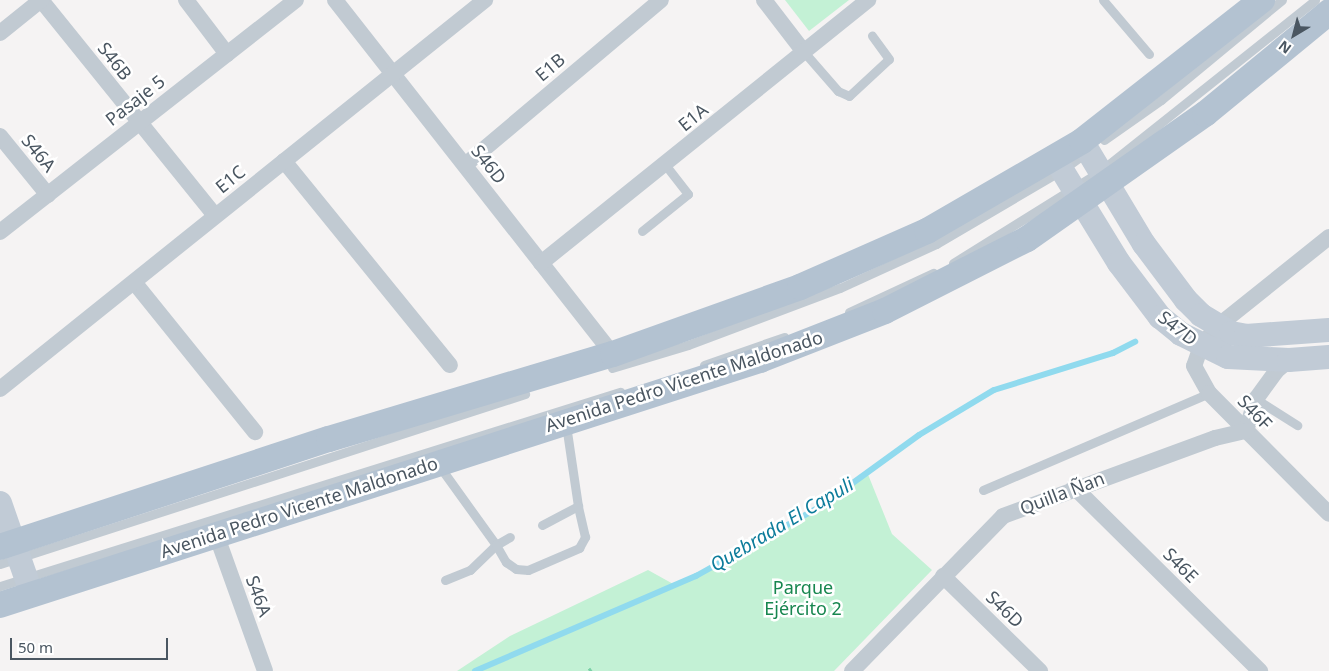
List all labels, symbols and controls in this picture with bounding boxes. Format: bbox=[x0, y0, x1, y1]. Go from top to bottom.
north arrow bbox=[1269, 10, 1319, 60]
text: N bbox=[1274, 36, 1295, 58]
street label: S46B bbox=[94, 38, 136, 84]
street label: E1B bbox=[531, 48, 569, 86]
street label: Pasaje 5 bbox=[101, 70, 169, 130]
street label: E1A bbox=[674, 99, 712, 135]
street label: S46A bbox=[17, 130, 61, 176]
street label: S46D bbox=[467, 140, 511, 188]
street label: E1C bbox=[211, 161, 249, 197]
street label: S47D bbox=[1154, 306, 1202, 350]
street label: Avenida Pedro Vicente Maldonado bbox=[543, 326, 825, 436]
street label: S46F bbox=[1233, 390, 1277, 434]
street label: Avenida Pedro Vicente Maldonado bbox=[158, 452, 440, 562]
street label: Quilla Ñan bbox=[1017, 467, 1107, 519]
water label: Quebrada El Capuli bbox=[706, 473, 858, 577]
street label: S46E bbox=[1159, 543, 1203, 587]
street label: S46A bbox=[242, 573, 276, 619]
park label: Parque Ejército 2 bbox=[764, 577, 842, 620]
street label: S46D bbox=[982, 586, 1028, 632]
scale bar bbox=[12, 628, 170, 660]
text: 50 m bbox=[18, 637, 53, 657]

